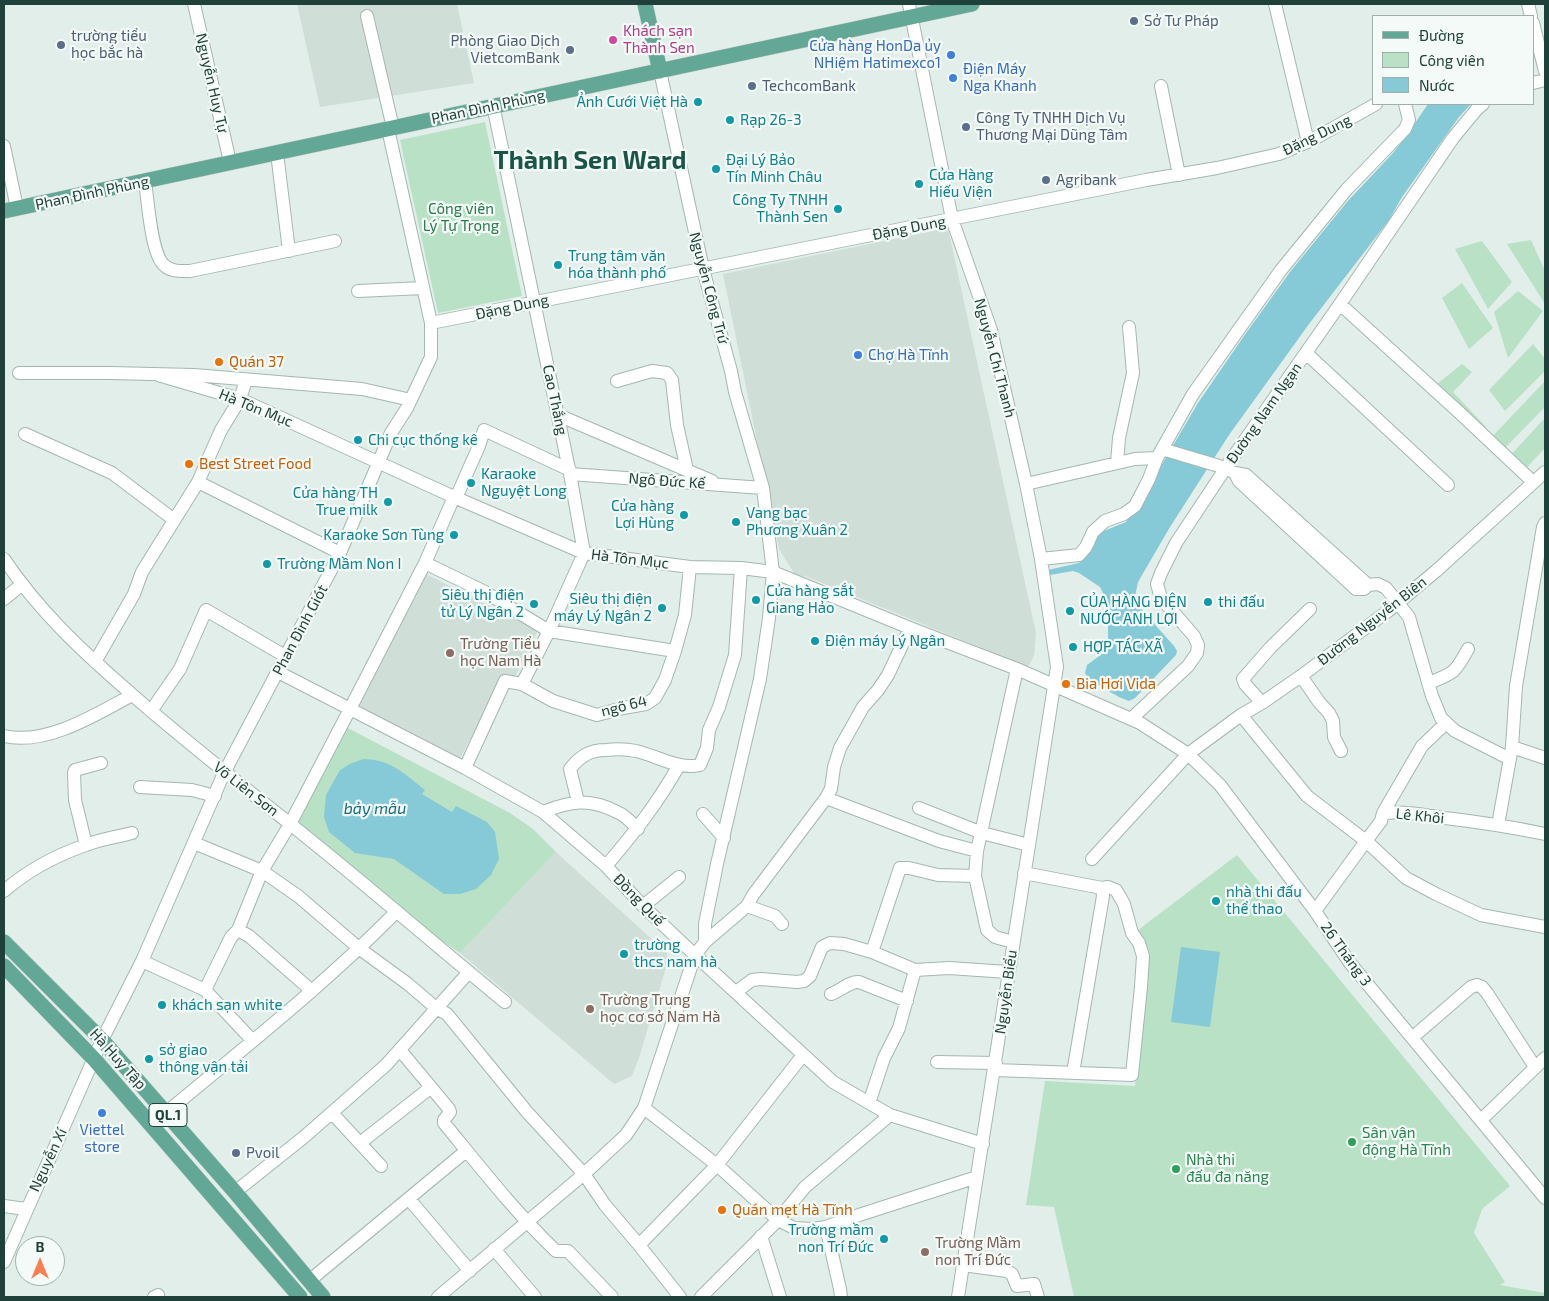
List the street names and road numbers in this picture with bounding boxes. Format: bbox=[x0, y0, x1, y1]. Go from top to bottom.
street label: Nguyễn Huy Tự bbox=[192, 31, 232, 135]
street label: Phan Đình Phùng bbox=[430, 86, 546, 128]
street label: Đặng Dung bbox=[1280, 111, 1354, 159]
street label: Phan Đình Phùng bbox=[34, 172, 150, 214]
street label: Đặng Dung bbox=[871, 212, 947, 244]
street label: Nguyễn Công Trứ bbox=[685, 230, 733, 346]
street label: Đặng Dung bbox=[474, 290, 550, 324]
street label: Nguyễn Chí Thanh bbox=[970, 296, 1020, 420]
street label: Đường Nam Ngạn bbox=[1222, 359, 1306, 467]
street label: Cao Thắng bbox=[539, 363, 571, 437]
street label: Hà Tôn Mục bbox=[216, 385, 296, 431]
street label: Ngô Đức Kế bbox=[628, 469, 706, 493]
street label: Hà Tôn Mục bbox=[590, 545, 670, 573]
street label: Đường Nguyễn Biên bbox=[1314, 573, 1430, 669]
street label: Phan Đình Giót bbox=[269, 582, 331, 678]
street label: ngõ 64 bbox=[599, 692, 649, 720]
street label: Võ Liên Sơn bbox=[210, 758, 282, 820]
street label: Lê Khôi bbox=[1395, 804, 1445, 828]
street label: Đồng Quế bbox=[610, 870, 668, 930]
street label: 26 Tháng 3 bbox=[1317, 918, 1375, 990]
street label: Nguyễn Biểu bbox=[991, 949, 1021, 1035]
street label: Hà Huy Tập bbox=[86, 1025, 150, 1093]
road number: QL.1 bbox=[149, 1104, 187, 1126]
street label: Nguyễn Xí bbox=[25, 1125, 71, 1195]

